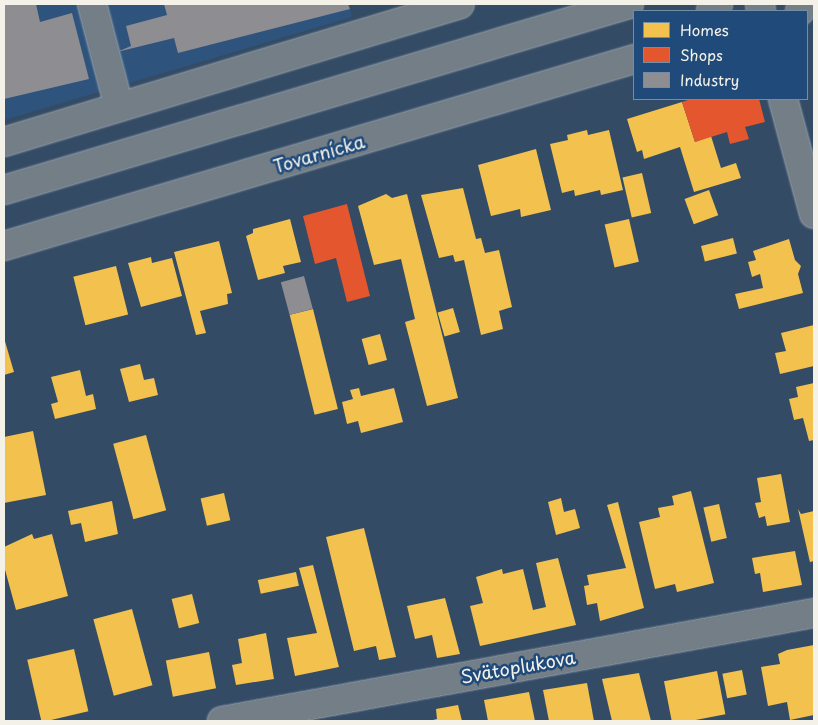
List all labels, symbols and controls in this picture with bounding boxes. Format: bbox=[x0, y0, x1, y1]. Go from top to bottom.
legend bbox=[633, 10, 808, 100]
text: Homes bbox=[680, 18, 729, 41]
text: Shops bbox=[680, 43, 723, 66]
text: Industry bbox=[680, 68, 739, 91]
street label: Tovarnícka bbox=[271, 131, 367, 177]
street label: Svätoplukova bbox=[459, 646, 577, 688]

